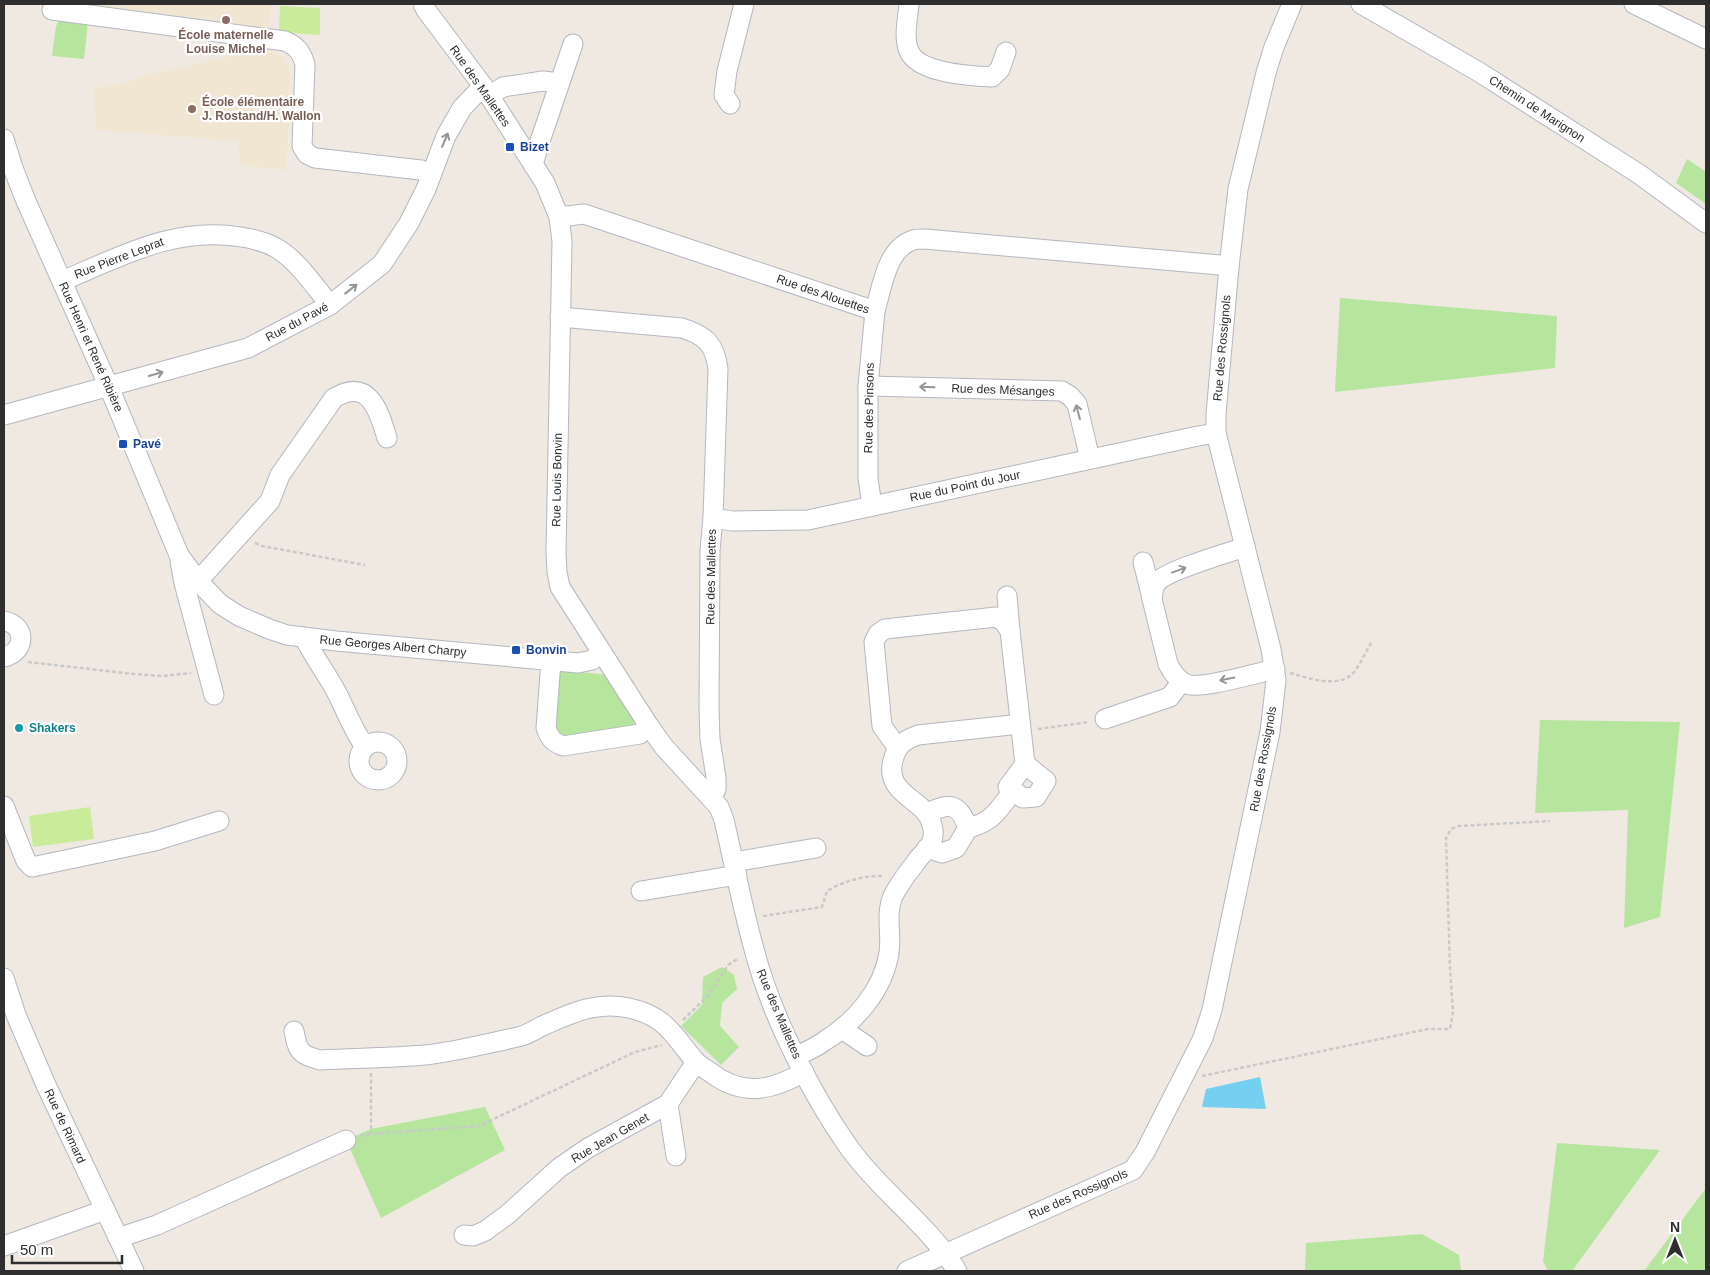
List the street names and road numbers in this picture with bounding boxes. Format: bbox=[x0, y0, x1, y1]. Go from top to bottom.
street label: Rue des Mallettes bbox=[447, 43, 513, 129]
street label: Chemin de Marignon bbox=[1486, 73, 1588, 145]
street label: Rue Pierre Leprat bbox=[72, 234, 166, 282]
street label: Rue des Alouettes bbox=[775, 272, 871, 316]
street label: Rue Henri et René Ribière bbox=[56, 280, 126, 414]
street label: Rue des Rossignols bbox=[1210, 294, 1234, 402]
street label: Rue du Pavé bbox=[263, 299, 331, 344]
street label: Rue des Pinsons bbox=[861, 363, 877, 453]
street label: Rue des Mésanges bbox=[951, 381, 1055, 399]
street label: Rue Louis Bonvin bbox=[549, 433, 565, 527]
street label: Rue du Point du Jour bbox=[908, 467, 1022, 505]
street label: Rue des Mallettes bbox=[703, 529, 719, 625]
street label: Rue Georges Albert Charpy bbox=[319, 633, 467, 659]
street label: Rue des Rossignols bbox=[1247, 705, 1279, 813]
street label: Rue des Mallettes bbox=[754, 967, 804, 1061]
street label: Rue de Rimard bbox=[42, 1086, 88, 1166]
street label: Rue Jean Genet bbox=[569, 1110, 652, 1166]
street label: Rue des Rossignols bbox=[1026, 1166, 1130, 1222]

